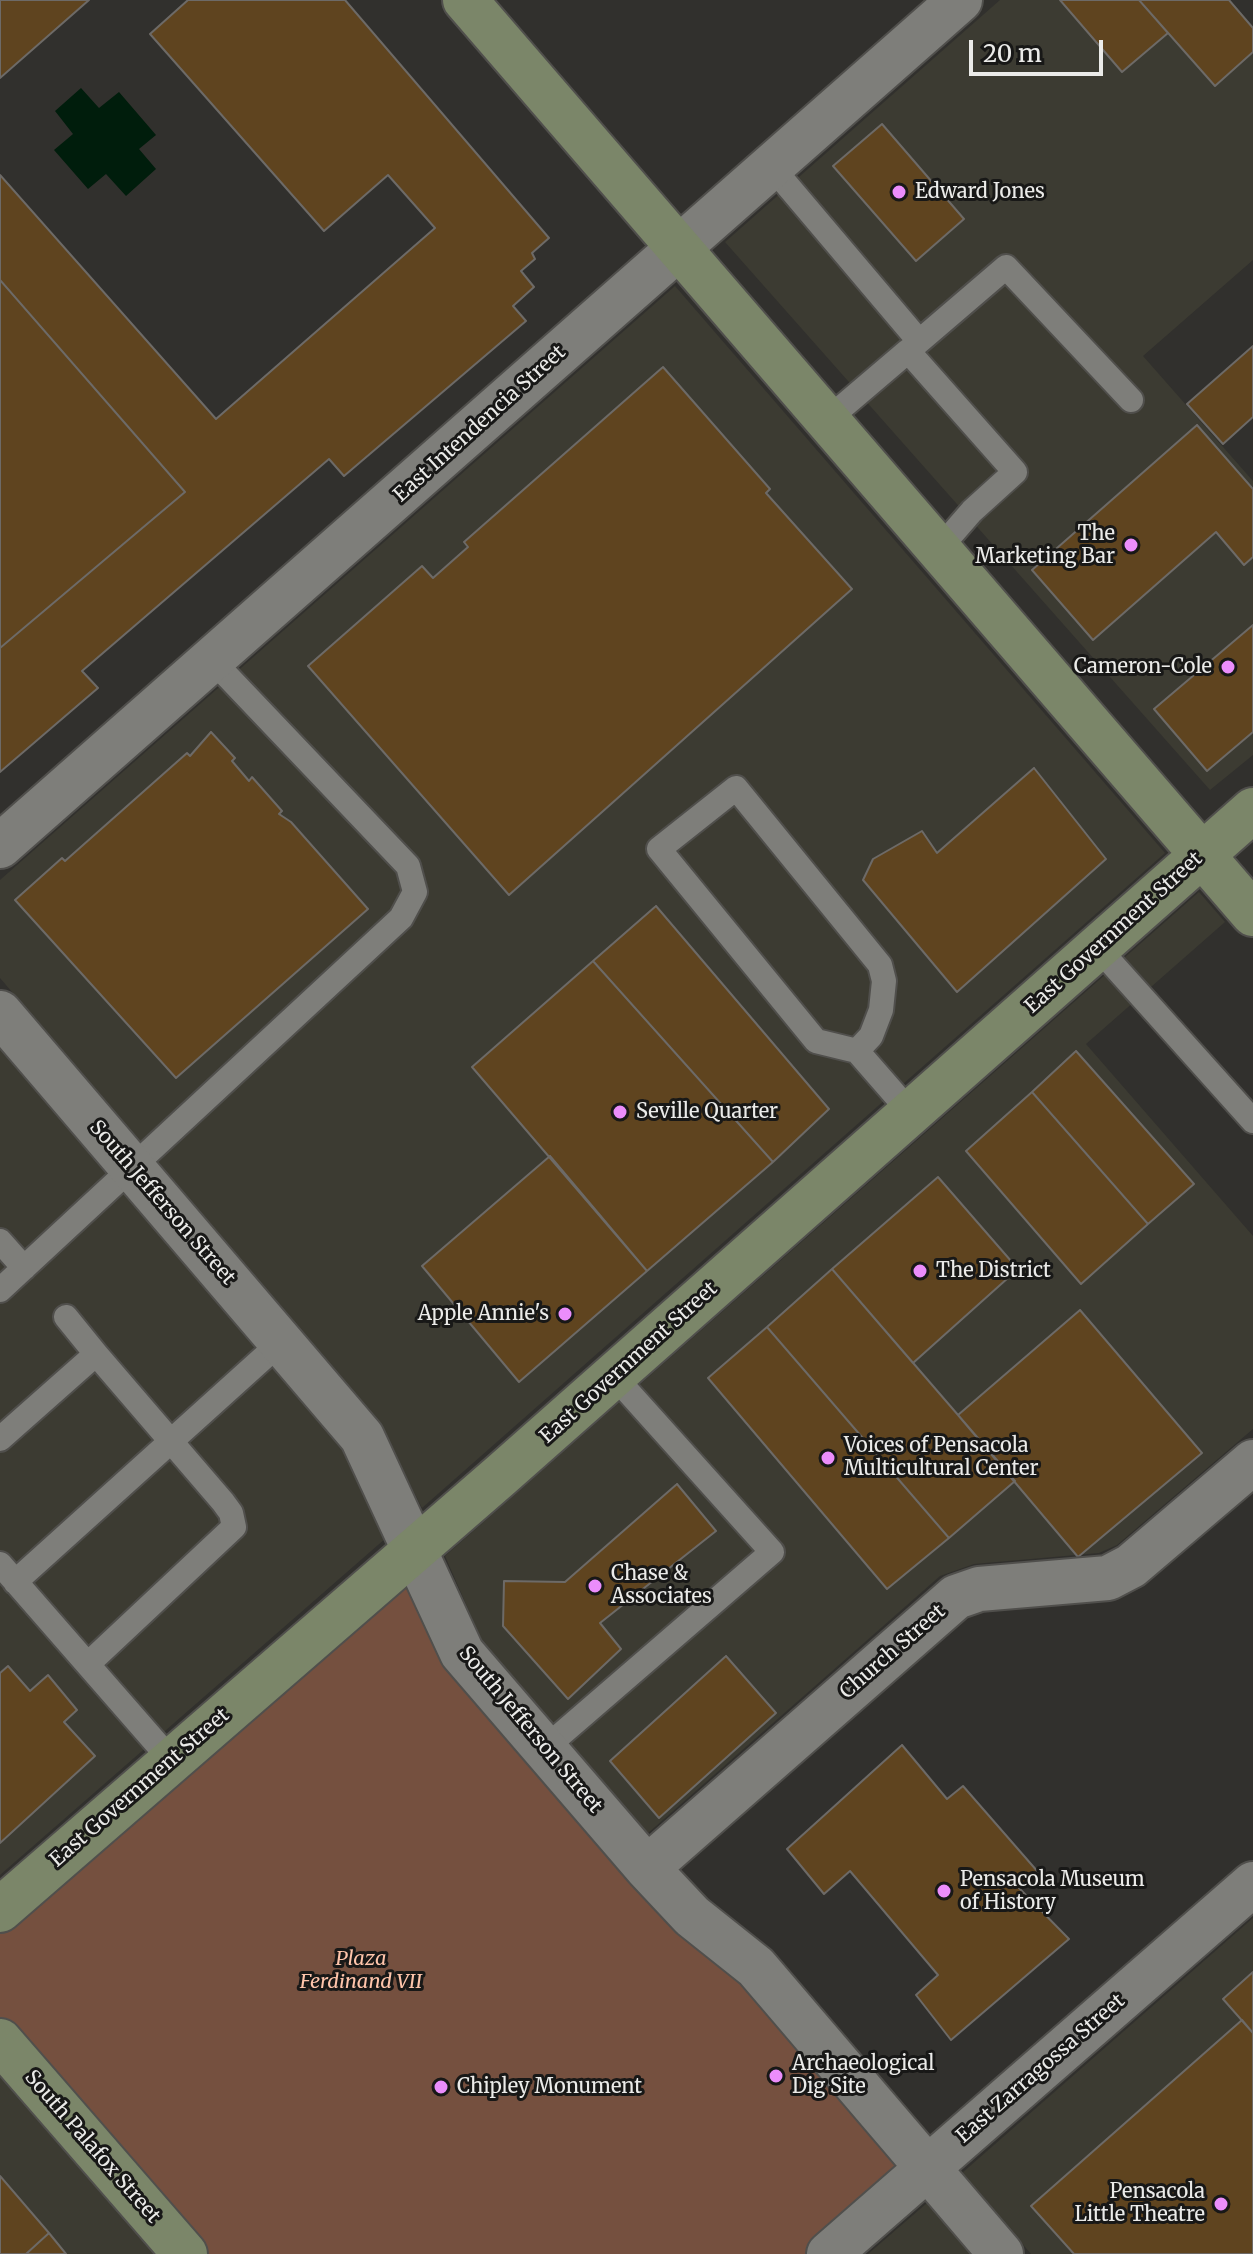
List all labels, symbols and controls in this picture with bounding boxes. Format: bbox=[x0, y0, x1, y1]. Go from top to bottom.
scale bar bbox=[973, 24, 1107, 74]
text: 20 m bbox=[983, 38, 1042, 69]
place label: Edward Jones bbox=[915, 180, 1045, 204]
marker: Edward Jones bbox=[890, 183, 908, 201]
street label: East Intendencia Street bbox=[389, 341, 571, 507]
place label: The Marketing Bar bbox=[975, 522, 1115, 569]
marker: The Marketing Bar bbox=[1122, 536, 1140, 554]
place label: Cameron-Cole bbox=[1074, 655, 1212, 679]
marker: Cameron-Cole bbox=[1219, 658, 1237, 676]
street label: East Government Street bbox=[1021, 847, 1207, 1019]
place label: Seville Quarter bbox=[636, 1100, 778, 1124]
marker: Seville Quarter bbox=[611, 1103, 629, 1121]
street label: South Jefferson Street bbox=[84, 1116, 240, 1290]
place label: The District bbox=[936, 1259, 1051, 1283]
marker: The District bbox=[911, 1262, 929, 1280]
street label: East Government Street bbox=[536, 1277, 722, 1449]
place label: Apple Annie's bbox=[418, 1302, 549, 1326]
marker: Apple Annie's bbox=[556, 1305, 574, 1323]
place label: Voices of Pensacola Multicultural Center bbox=[844, 1434, 1038, 1481]
marker: Voices of Pensacola Multicultural Center bbox=[819, 1449, 837, 1467]
place label: Chase & Associates bbox=[611, 1562, 712, 1609]
marker: Chase & Associates bbox=[586, 1577, 604, 1595]
street label: Church Street bbox=[835, 1600, 951, 1704]
street label: South Jefferson Street bbox=[453, 1642, 607, 1818]
street label: East Government Street bbox=[45, 1704, 235, 1872]
place label: Pensacola Museum of History bbox=[960, 1868, 1145, 1915]
marker: Pensacola Museum of History bbox=[935, 1882, 953, 1900]
park label: Plaza Ferdinand VII bbox=[300, 1947, 422, 1994]
street label: East Zarragossa Street bbox=[952, 1989, 1130, 2149]
place label: Archaeological Dig Site bbox=[792, 2052, 935, 2099]
street label: South Palafox Street bbox=[19, 2066, 165, 2228]
marker: Archaeological Dig Site bbox=[767, 2067, 785, 2085]
place label: Chipley Monument bbox=[457, 2075, 642, 2099]
marker: Chipley Monument bbox=[432, 2078, 450, 2096]
place label: Pensacola Little Theatre bbox=[1074, 2180, 1205, 2227]
marker: Pensacola Little Theatre bbox=[1212, 2195, 1230, 2213]

